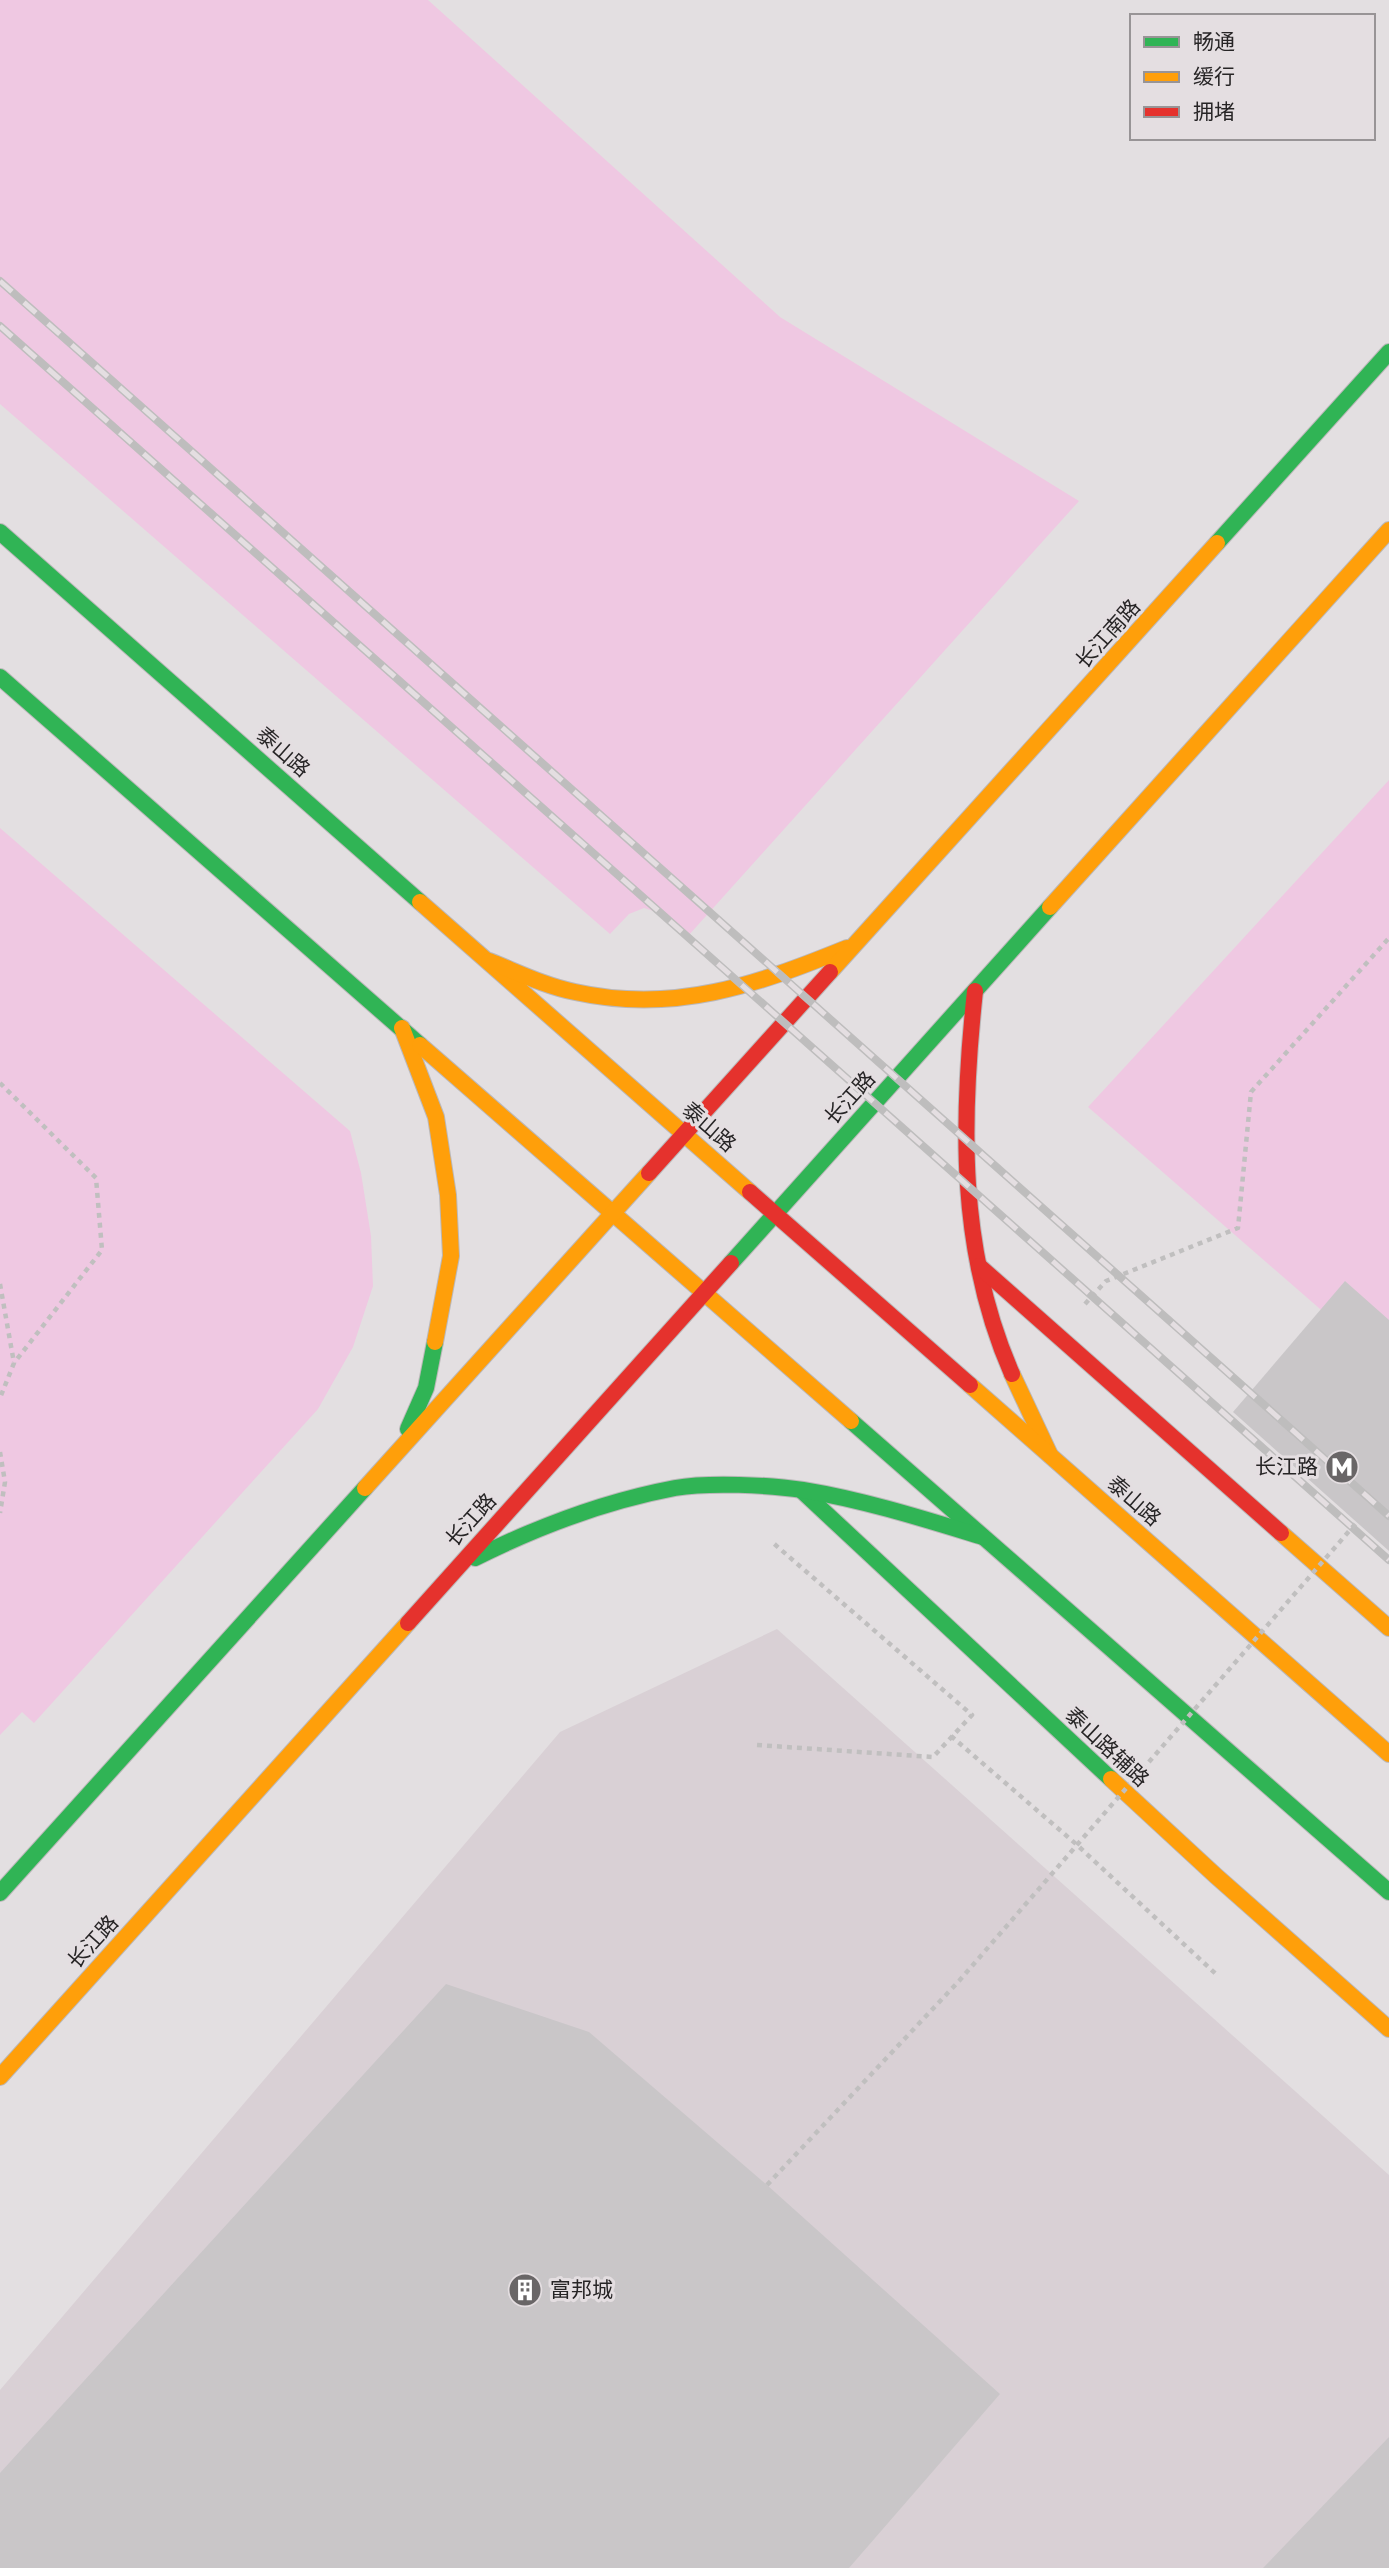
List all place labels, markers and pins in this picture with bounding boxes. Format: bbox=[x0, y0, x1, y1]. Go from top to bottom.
metro station icon: 长江路 bbox=[1323, 1448, 1361, 1486]
place label: 长江路 bbox=[1255, 1455, 1318, 1479]
building icon: 富邦城 bbox=[506, 2271, 544, 2309]
place label: 富邦城 bbox=[550, 2278, 613, 2302]

